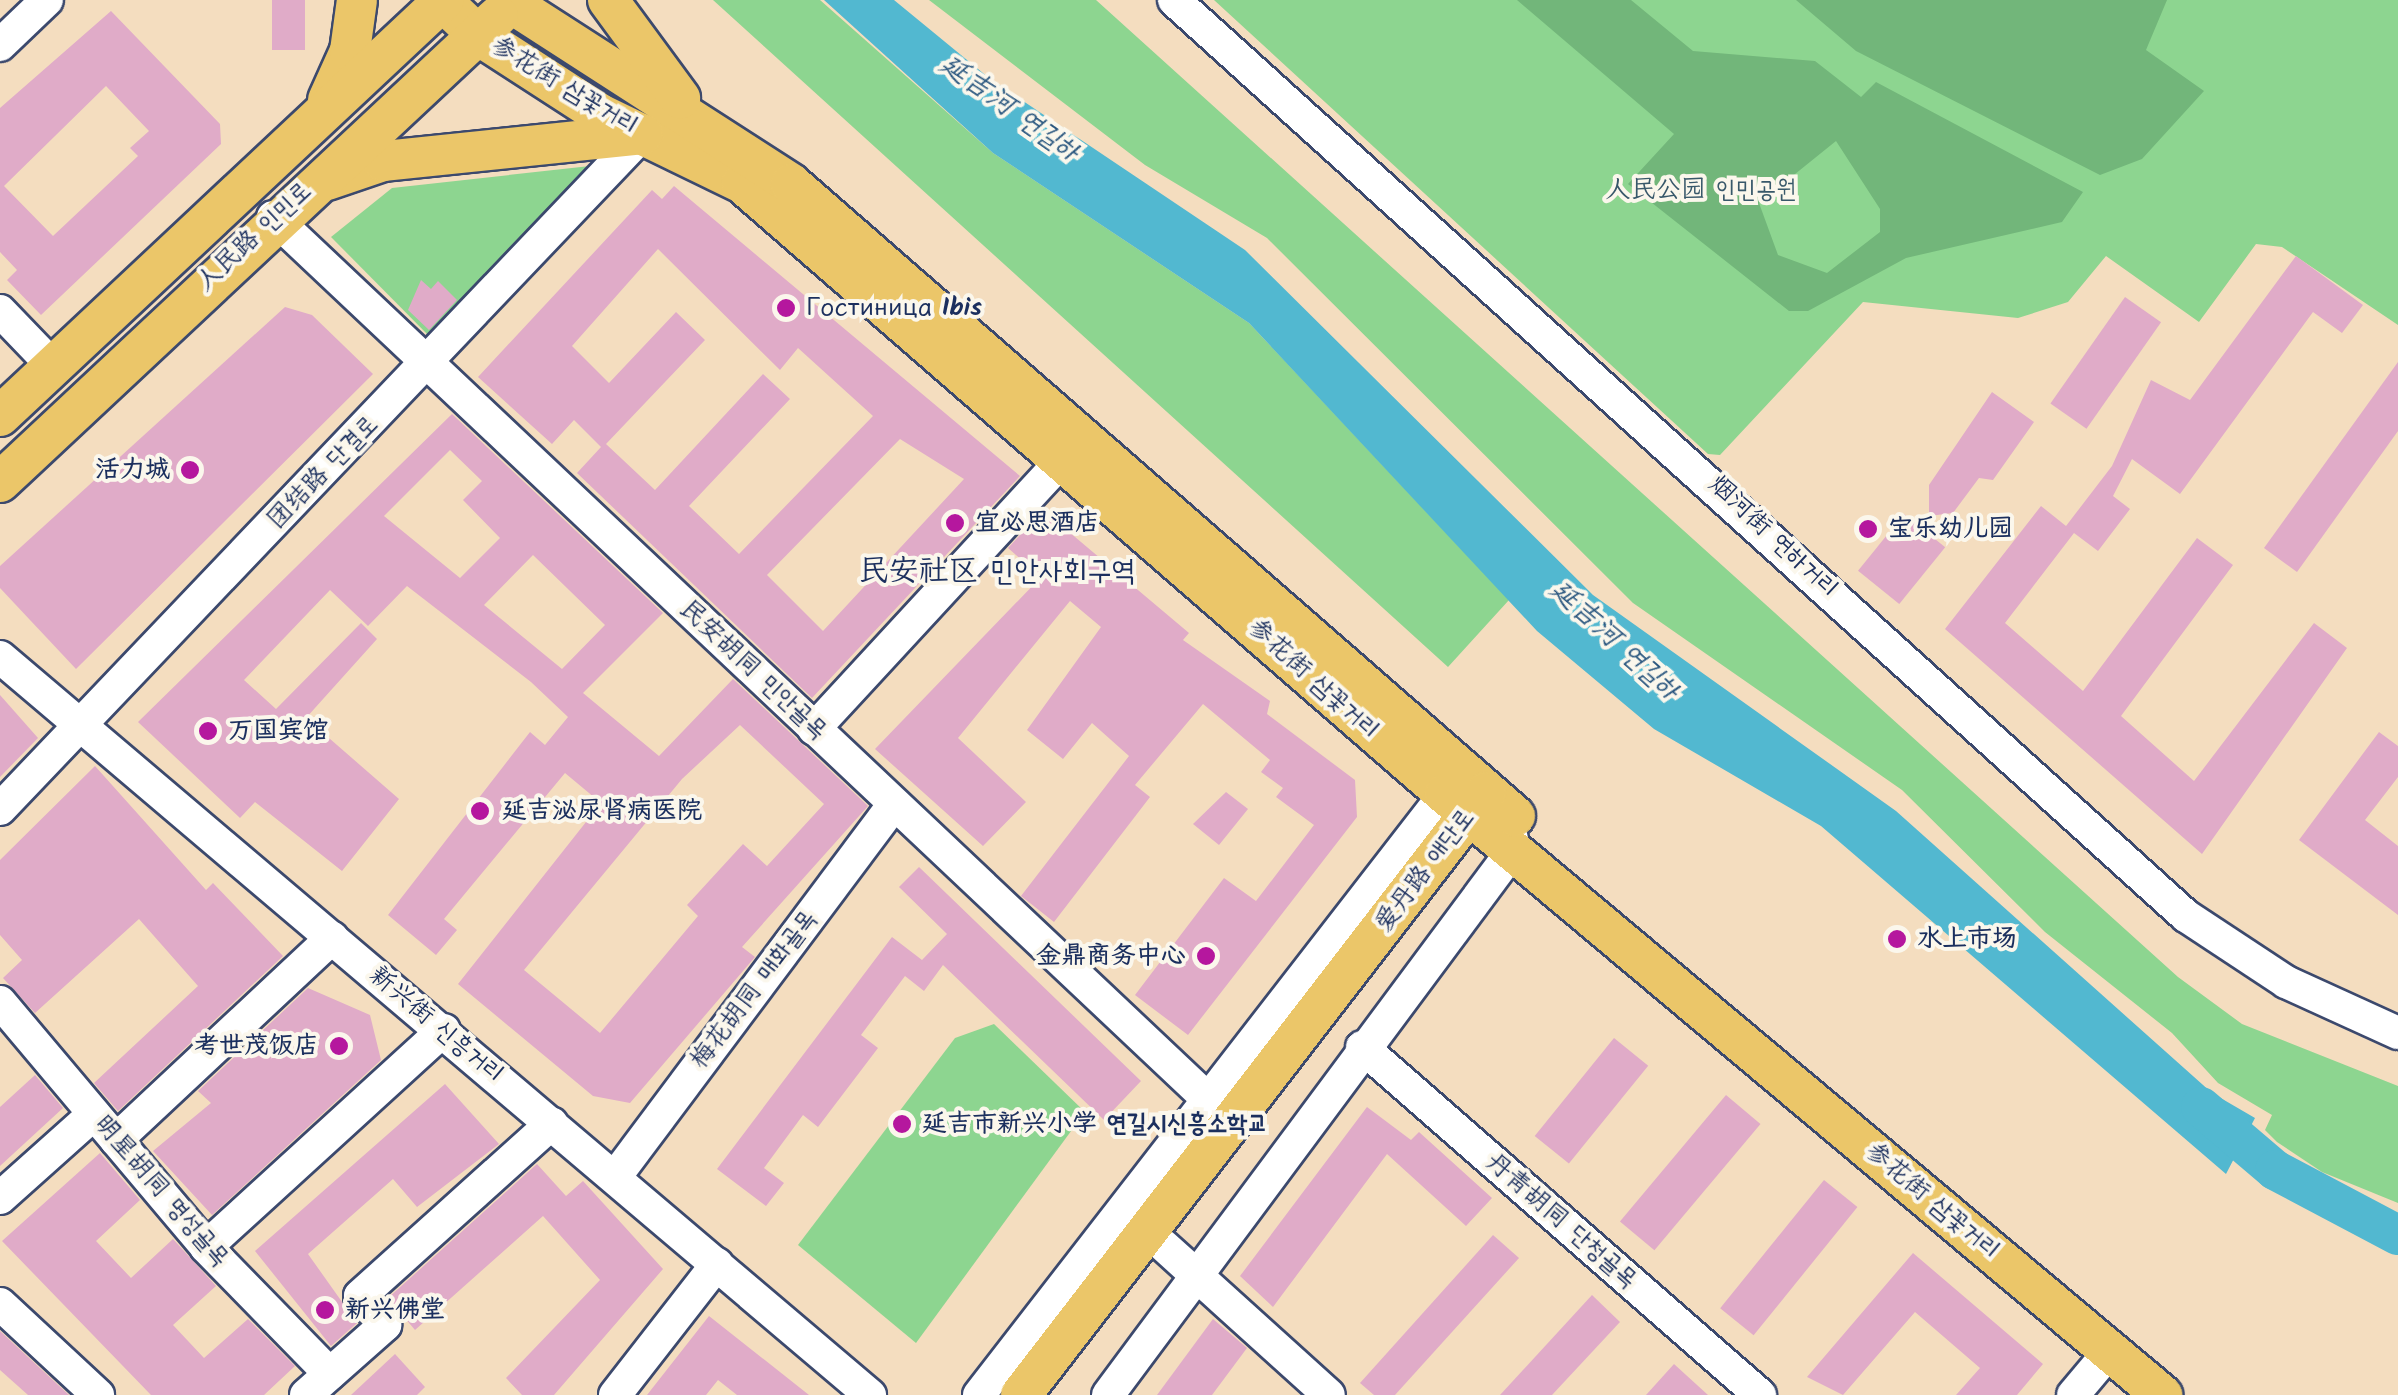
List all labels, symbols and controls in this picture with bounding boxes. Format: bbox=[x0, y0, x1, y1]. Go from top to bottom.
street label: 参花街 삼꽃거리 bbox=[485, 31, 643, 141]
water label: 延吉河 연길하 bbox=[933, 49, 1085, 169]
park label: 人民公园 인민공원 bbox=[1606, 175, 1796, 205]
street label: 人民路 인민로 bbox=[191, 176, 317, 298]
place label: Гостиница Ibis bbox=[806, 293, 982, 323]
marker: Гостиница Ibis bbox=[775, 297, 797, 319]
street label: 团结路 단결로 bbox=[262, 410, 384, 536]
place label: 活力城 bbox=[95, 455, 170, 485]
marker: 活力城 bbox=[179, 459, 201, 481]
street label: 烟河街 연하거리 bbox=[1702, 470, 1844, 604]
place label: 宜必思酒店 bbox=[975, 508, 1100, 538]
marker: 宜必思酒店 bbox=[944, 512, 966, 534]
place label: 宝乐幼儿园 bbox=[1888, 514, 2013, 544]
marker: 宝乐幼儿园 bbox=[1857, 518, 1879, 540]
district label: 民安社区 민안사회구역 bbox=[859, 554, 1135, 590]
water label: 延吉河 연길하 bbox=[1542, 574, 1686, 708]
street label: 民安胡同 민안골목 bbox=[673, 594, 833, 746]
street label: 参花街 삼꽃거리 bbox=[1241, 612, 1385, 746]
place label: 万国宾馆 bbox=[228, 716, 328, 746]
marker: 万国宾馆 bbox=[197, 720, 219, 742]
place label: 延吉泌尿肾病医院 bbox=[502, 796, 702, 826]
marker: 延吉泌尿肾病医院 bbox=[467, 798, 493, 824]
street label: 爱丹路 애단로 bbox=[1369, 804, 1481, 938]
street label: 梅花胡同 매화골목 bbox=[685, 905, 823, 1075]
place label: 水上市场 bbox=[1917, 924, 2017, 954]
marker: 水上市场 bbox=[1886, 928, 1908, 950]
place label: 金鼎商务中心 bbox=[1036, 941, 1186, 971]
marker: 金鼎商务中心 bbox=[1195, 945, 1217, 967]
street label: 新兴街 신흥거리 bbox=[363, 960, 509, 1090]
place label: 考世茂饭店 bbox=[194, 1031, 319, 1061]
marker: 考世茂饭店 bbox=[328, 1035, 350, 1057]
street label: 明星胡同 명성골목 bbox=[87, 1109, 235, 1273]
place label: 延吉市新兴小学 연길시신흥소학교 bbox=[922, 1109, 1268, 1139]
marker: 延吉市新兴小学 연길시신흥소학교 bbox=[891, 1113, 913, 1135]
street label: 参花街 삼꽃거리 bbox=[1859, 1136, 2005, 1266]
street label: 丹青胡同 단청골목 bbox=[1479, 1147, 1643, 1295]
place label: 新兴佛堂 bbox=[345, 1295, 445, 1325]
marker: 新兴佛堂 bbox=[314, 1299, 336, 1321]

